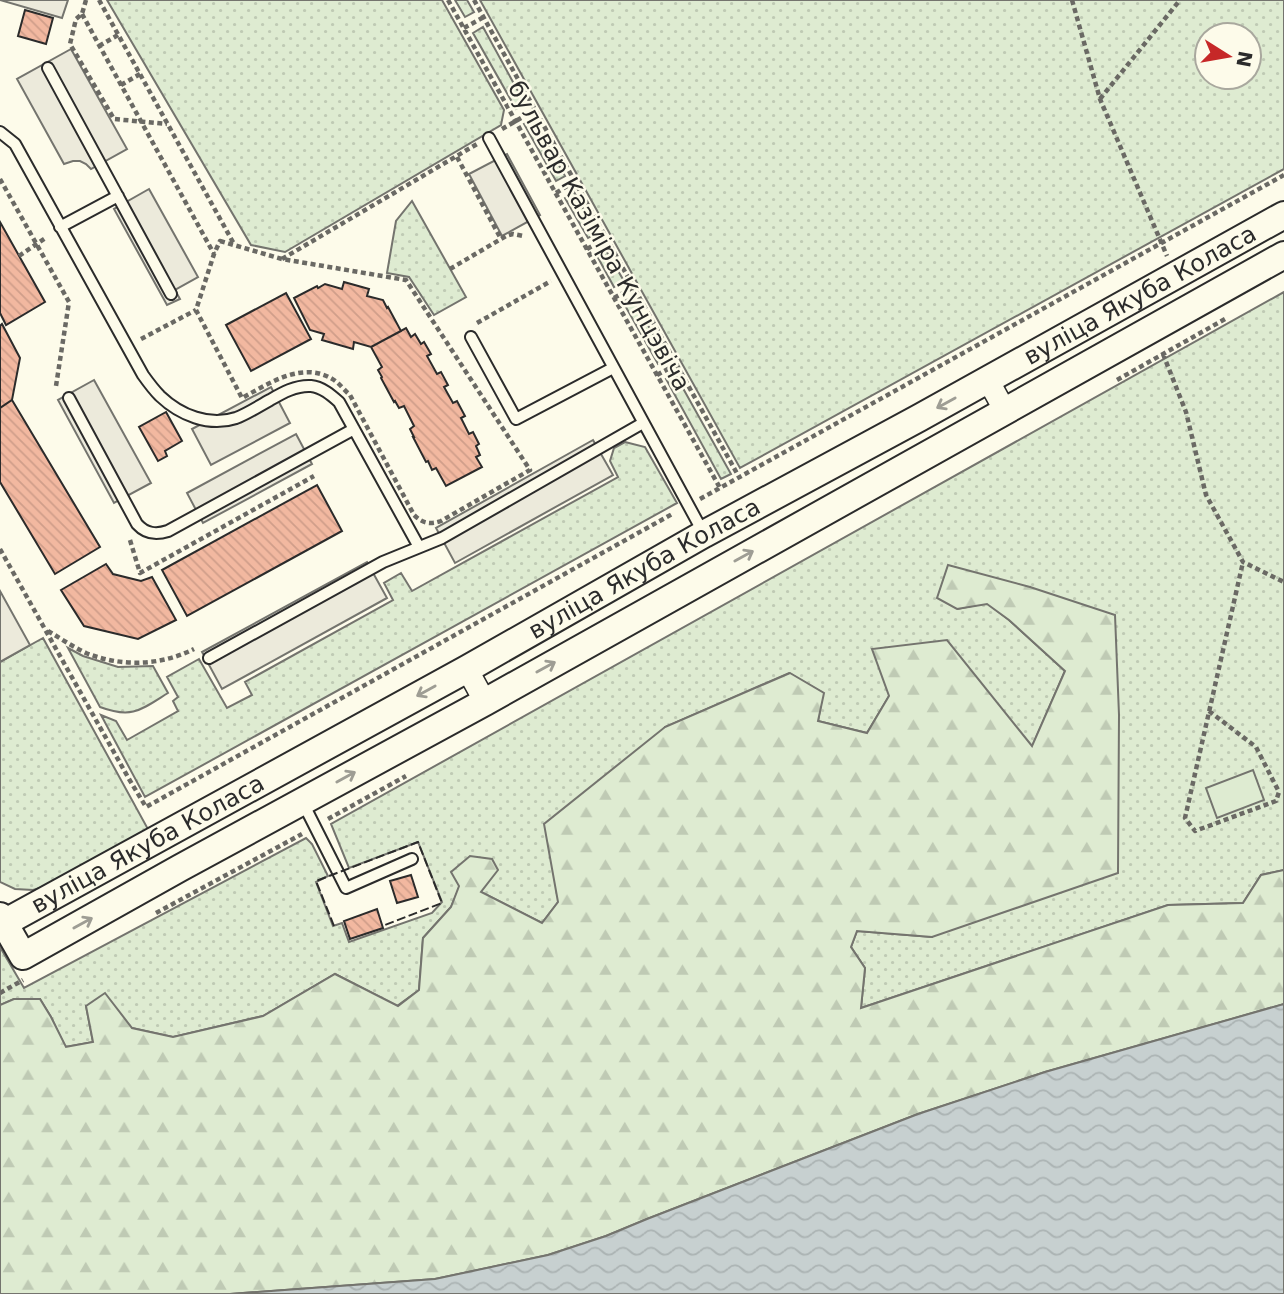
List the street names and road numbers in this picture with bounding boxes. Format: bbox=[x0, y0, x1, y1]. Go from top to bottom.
street label: бульвар Казіміра Кунцэвіча bbox=[502, 76, 696, 396]
street label: вуліца Якуба Коласа bbox=[1019, 219, 1261, 371]
street label: вуліца Якуба Коласа bbox=[524, 492, 765, 645]
street label: вуліца Якуба Коласа bbox=[26, 769, 269, 919]

